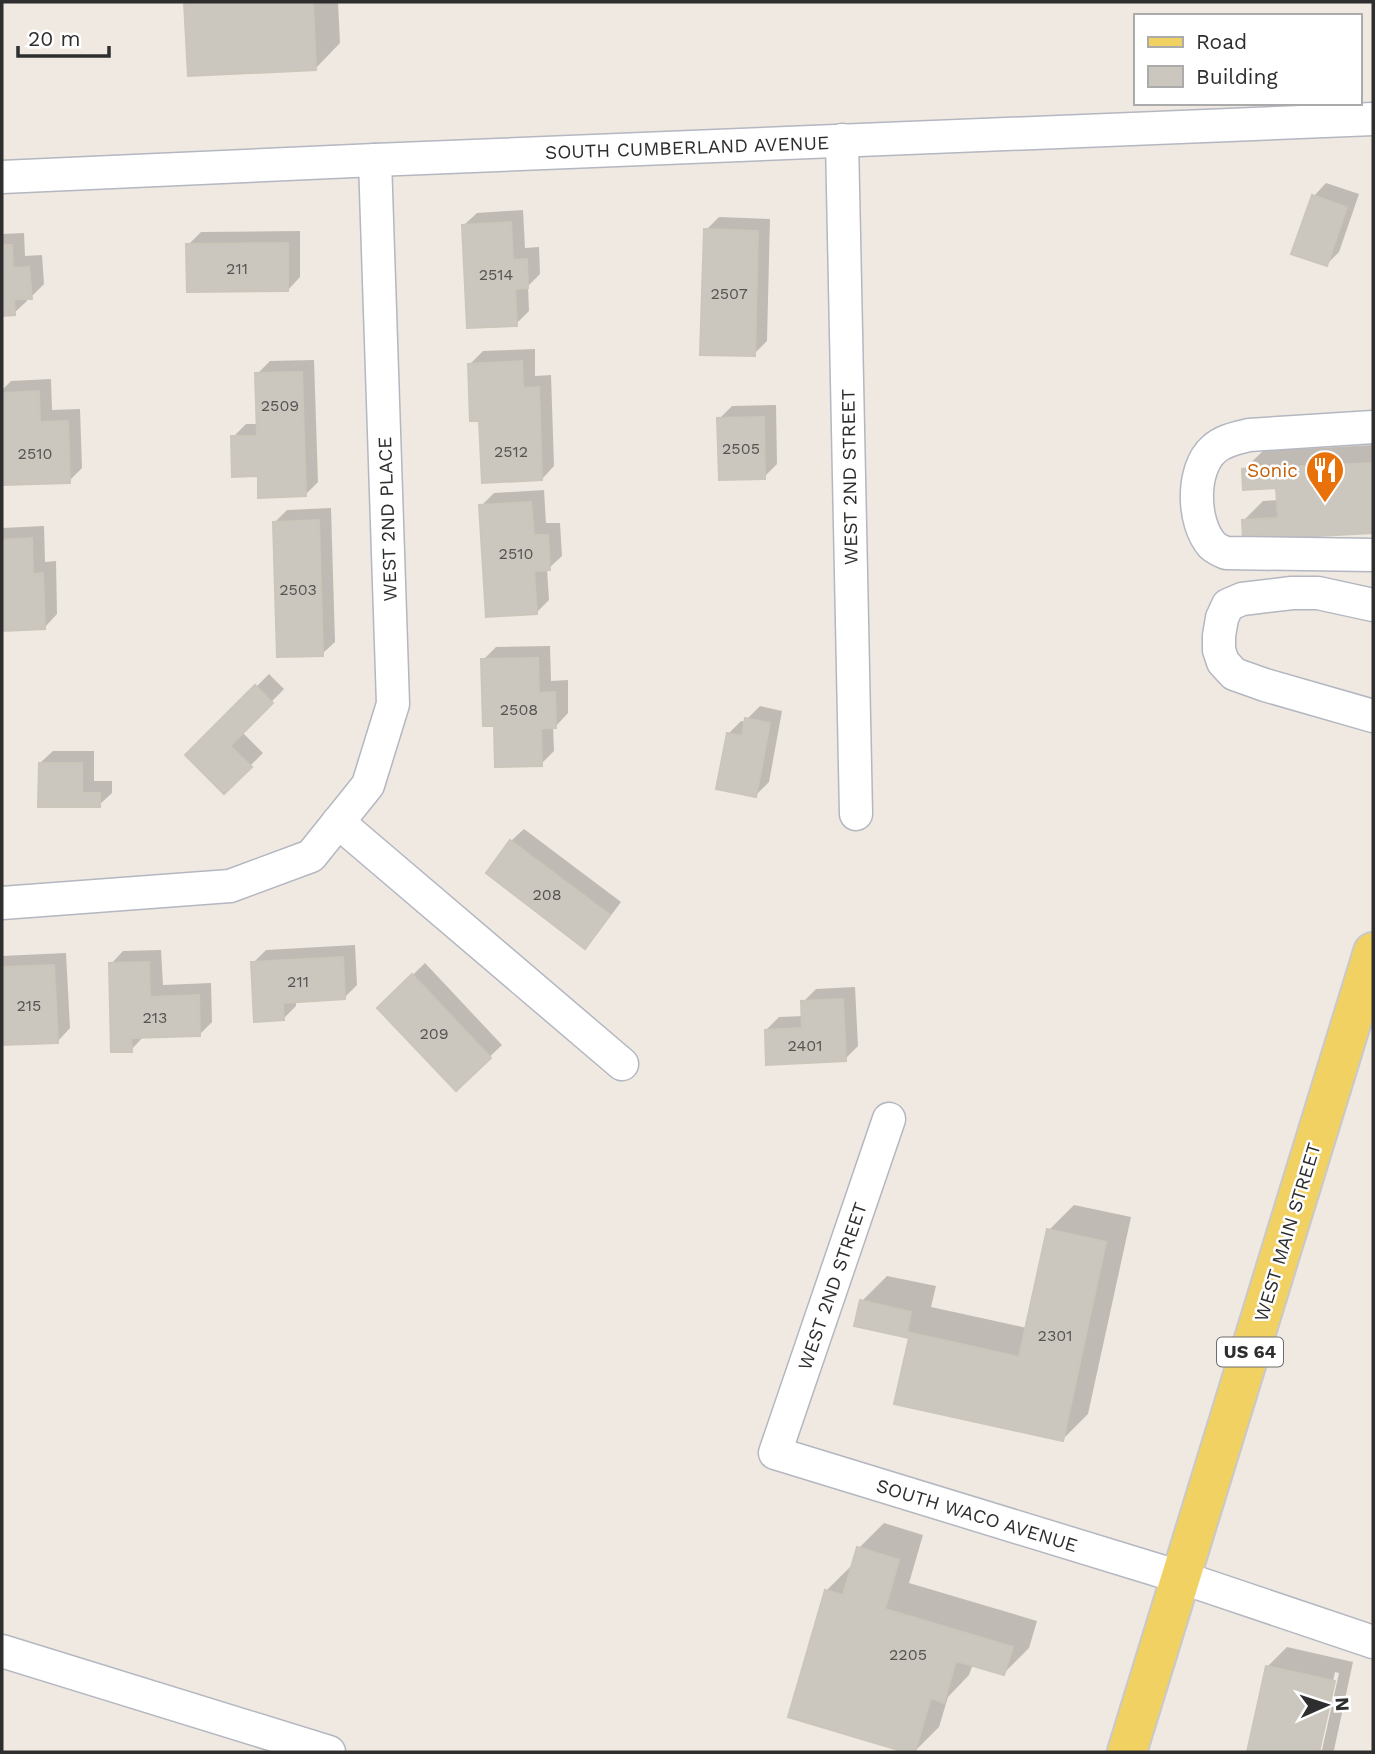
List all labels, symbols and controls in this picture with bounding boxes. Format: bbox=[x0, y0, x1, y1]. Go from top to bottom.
scale bar bbox=[18, 14, 108, 58]
legend bbox=[1134, 14, 1361, 105]
text: 20 m bbox=[28, 26, 80, 51]
text: Road bbox=[1196, 29, 1247, 54]
text: Building bbox=[1196, 64, 1278, 89]
street label: SOUTH CUMBERLAND AVENUE bbox=[545, 131, 829, 164]
house number: 211 bbox=[226, 259, 248, 278]
house number: 2514 bbox=[479, 265, 514, 284]
house number: 2507 bbox=[710, 284, 748, 303]
street label: WEST 2ND STREET bbox=[836, 389, 863, 565]
house number: 2509 bbox=[261, 396, 299, 415]
street label: WEST 2ND PLACE bbox=[373, 436, 402, 602]
house number: 2505 bbox=[722, 439, 760, 458]
house number: 2512 bbox=[494, 442, 528, 461]
house number: 2510 bbox=[18, 444, 52, 463]
restaurant icon: Sonic bbox=[1304, 449, 1346, 504]
place label: Sonic bbox=[1247, 459, 1298, 482]
house number: 2510 bbox=[499, 544, 533, 563]
house number: 2503 bbox=[279, 580, 317, 599]
house number: 2508 bbox=[500, 700, 538, 719]
house number: 208 bbox=[532, 885, 562, 904]
house number: 211 bbox=[287, 972, 309, 991]
house number: 215 bbox=[17, 996, 41, 1015]
house number: 213 bbox=[143, 1008, 167, 1027]
house number: 209 bbox=[419, 1024, 449, 1043]
house number: 2401 bbox=[788, 1036, 822, 1055]
street label: WEST MAIN STREET bbox=[1249, 1140, 1326, 1324]
street label: WEST 2ND STREET bbox=[793, 1199, 872, 1373]
house number: 2301 bbox=[1038, 1326, 1072, 1345]
road number: US 64 bbox=[1217, 1338, 1283, 1366]
street label: SOUTH WACO AVENUE bbox=[873, 1474, 1080, 1557]
house number: 2205 bbox=[889, 1645, 927, 1664]
north arrow bbox=[1291, 1670, 1361, 1740]
text: N bbox=[1331, 1696, 1354, 1712]

